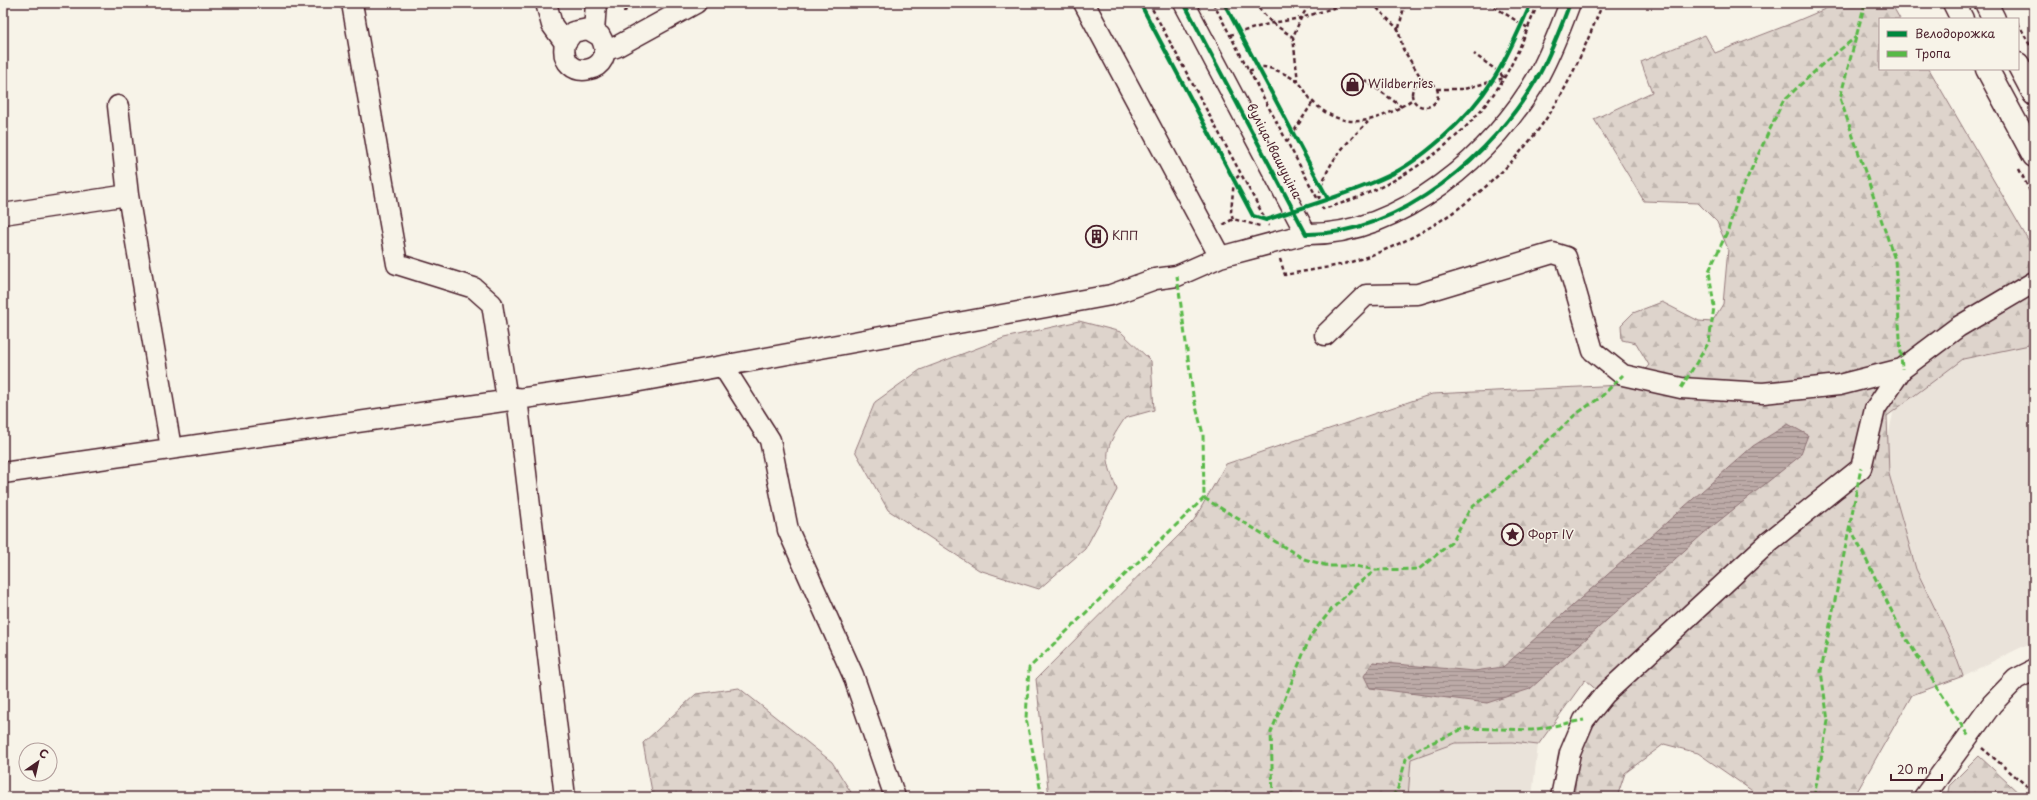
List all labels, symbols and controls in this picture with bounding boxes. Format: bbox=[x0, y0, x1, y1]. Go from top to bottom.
legend bbox=[1879, 18, 2019, 70]
text: Велодорожка bbox=[1915, 24, 1995, 42]
text: Тропа bbox=[1915, 44, 1951, 62]
shop icon: Wildberries bbox=[1340, 71, 1366, 97]
place label: Wildberries bbox=[1368, 74, 1434, 92]
street label: вуліца Івашуціна bbox=[1243, 100, 1307, 202]
building icon: КПП bbox=[1084, 223, 1110, 249]
place label: КПП bbox=[1112, 226, 1138, 244]
place icon: Форт IV bbox=[1500, 522, 1526, 548]
place label: Форт IV bbox=[1528, 525, 1574, 543]
north arrow bbox=[18, 742, 58, 782]
text: С bbox=[36, 744, 52, 763]
scale bar bbox=[1891, 756, 1942, 782]
text: 20 m bbox=[1897, 760, 1928, 778]

